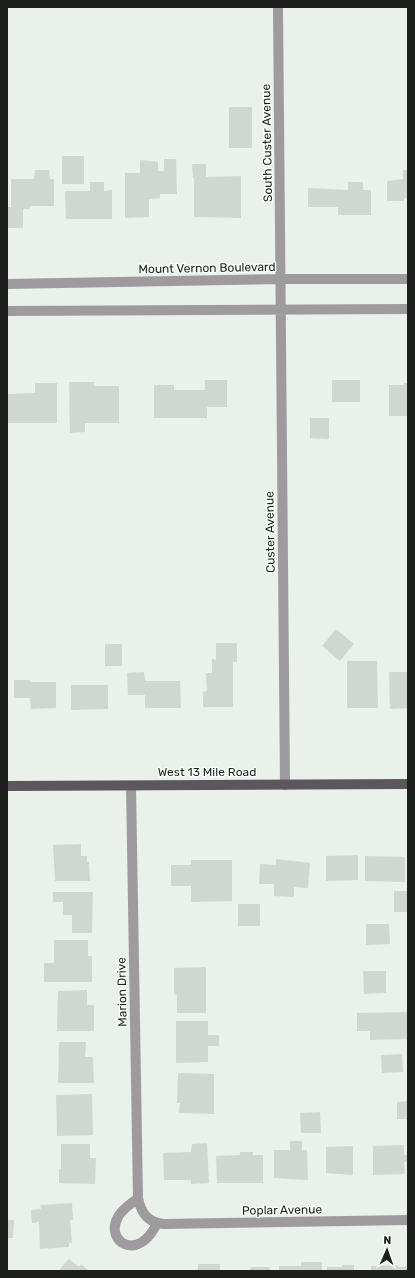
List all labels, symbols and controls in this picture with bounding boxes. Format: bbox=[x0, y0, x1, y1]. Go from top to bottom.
street label: South Custer Avenue bbox=[259, 84, 275, 202]
street label: Mount Vernon Boulevard bbox=[138, 260, 276, 276]
street label: Custer Avenue bbox=[262, 491, 278, 573]
street label: West 13 Mile Road bbox=[158, 765, 256, 779]
street label: Marion Drive bbox=[114, 957, 130, 1027]
street label: Poplar Avenue bbox=[242, 1202, 322, 1218]
north arrow bbox=[367, 1230, 407, 1270]
text: N bbox=[383, 1234, 392, 1247]

